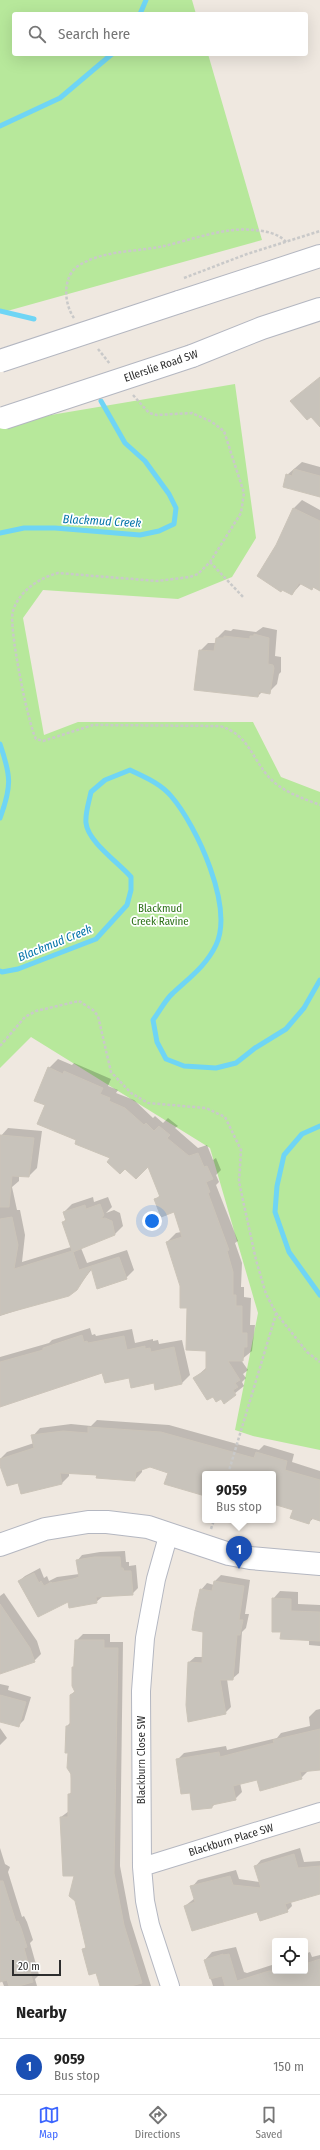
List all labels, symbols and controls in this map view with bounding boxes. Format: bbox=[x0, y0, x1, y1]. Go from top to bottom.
search box bbox=[12, 12, 308, 56]
icon: search bbox=[26, 23, 48, 45]
text: Search here bbox=[58, 25, 130, 43]
street label: Ellerslie Road SW bbox=[122, 347, 200, 385]
water label: Blackmud Creek bbox=[62, 512, 142, 530]
park label: Blackmud Creek Ravine bbox=[131, 902, 189, 928]
water label: Blackmud Creek bbox=[16, 922, 94, 964]
your location bbox=[142, 1211, 162, 1231]
popup bbox=[202, 1471, 276, 1523]
text: 9059 bbox=[216, 1481, 247, 1499]
text: Bus stop bbox=[216, 1499, 262, 1514]
pin: 1 bbox=[226, 1536, 252, 1569]
street label: Blackburn Close SW bbox=[135, 1716, 148, 1804]
street label: Blackburn Place SW bbox=[187, 1821, 275, 1859]
map controls bbox=[272, 1938, 308, 1974]
button: locate bbox=[272, 1938, 308, 1974]
scale bar bbox=[12, 1958, 61, 1977]
text: 20 m bbox=[18, 1960, 40, 1973]
text: Nearby bbox=[16, 2002, 67, 2023]
text: 9059 bbox=[54, 2050, 85, 2068]
text: 1 bbox=[26, 2059, 32, 2074]
text: 150 m bbox=[273, 2059, 304, 2074]
text: Bus stop bbox=[54, 2068, 100, 2083]
tab: Map bbox=[38, 2104, 60, 2141]
tab: Directions bbox=[135, 2104, 180, 2141]
tab: Saved bbox=[256, 2104, 282, 2141]

